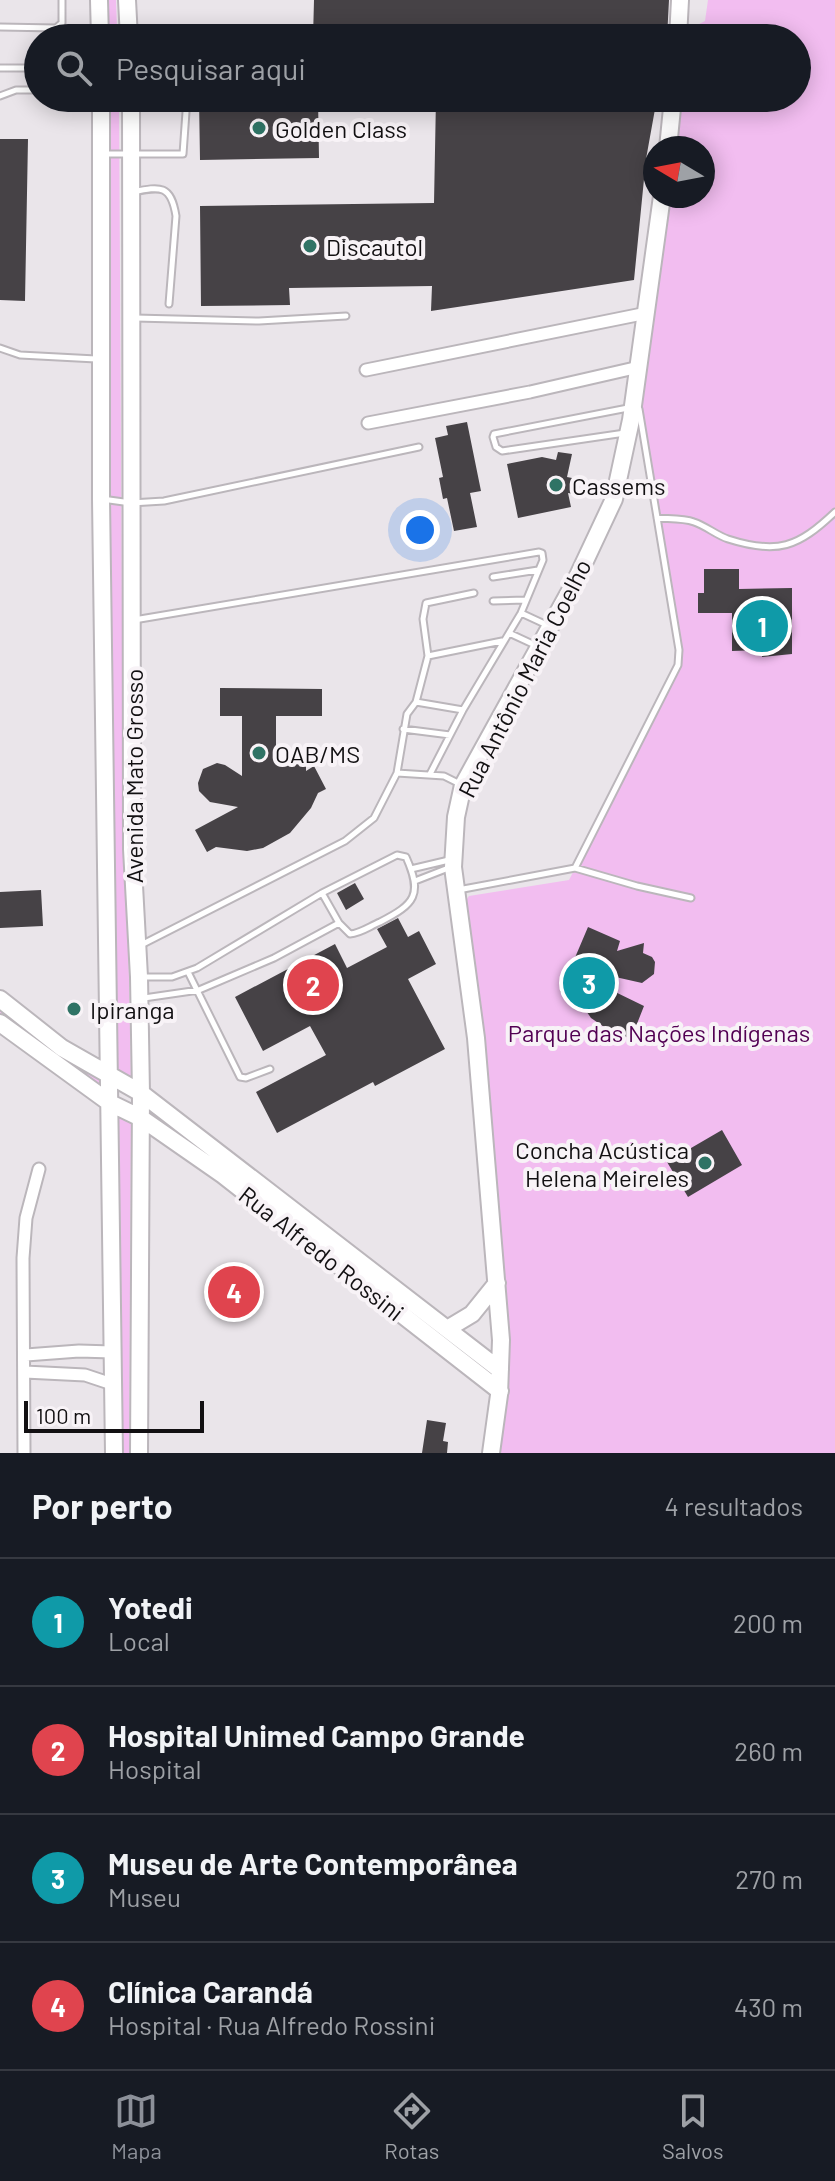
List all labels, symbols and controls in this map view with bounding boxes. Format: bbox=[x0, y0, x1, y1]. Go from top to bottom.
search box bbox=[24, 24, 811, 112]
icon: search bbox=[52, 46, 96, 90]
text: Pesquisar aqui bbox=[116, 50, 306, 86]
place label: Golden Class bbox=[275, 114, 407, 143]
marker: Golden Class bbox=[250, 119, 268, 137]
north arrow bbox=[643, 136, 715, 208]
place label: Discautol bbox=[326, 232, 423, 261]
marker: Discautol bbox=[301, 237, 319, 255]
place label: Cassems bbox=[572, 471, 666, 500]
marker: Cassems bbox=[547, 476, 565, 494]
your location bbox=[400, 510, 440, 550]
street label: Rua Antônio Maria Coelho bbox=[451, 554, 597, 802]
pin: 1 bbox=[736, 596, 788, 656]
street label: Avenida Mato Grosso bbox=[119, 669, 148, 883]
place label: OAB/MS bbox=[275, 739, 360, 768]
marker: OAB/MS bbox=[250, 744, 268, 762]
pin: 3 bbox=[563, 953, 615, 1013]
pin: 2 bbox=[287, 955, 339, 1015]
place label: Ipiranga bbox=[90, 995, 175, 1024]
marker: Ipiranga bbox=[65, 1000, 83, 1018]
park label: Parque das Nações Indígenas bbox=[508, 1018, 810, 1047]
place label: Concha Acústica Helena Meireles bbox=[515, 1135, 689, 1192]
marker: Concha Acústica Helena Meireles bbox=[696, 1154, 714, 1172]
street label: Rua Alfredo Rossini bbox=[234, 1180, 410, 1326]
pin: 4 bbox=[208, 1262, 260, 1322]
scale bar bbox=[24, 1397, 204, 1433]
text: 100 m bbox=[36, 1402, 91, 1428]
text: Por perto bbox=[32, 1485, 173, 1526]
text: 4 resultados bbox=[664, 1490, 803, 1521]
text: Yotedi bbox=[108, 1589, 193, 1625]
text: 1 bbox=[53, 1607, 63, 1638]
text: 200 m bbox=[733, 1607, 803, 1638]
text: Local bbox=[108, 1625, 170, 1656]
text: Hospital Unimed Campo Grande bbox=[108, 1717, 525, 1753]
text: 2 bbox=[51, 1735, 65, 1766]
text: 260 m bbox=[734, 1735, 803, 1766]
text: Hospital bbox=[108, 1753, 201, 1784]
text: Museu de Arte Contemporânea bbox=[108, 1845, 517, 1881]
text: 3 bbox=[51, 1863, 65, 1894]
text: 270 m bbox=[735, 1863, 803, 1894]
text: Museu bbox=[108, 1881, 181, 1912]
text: Clínica Carandá bbox=[108, 1973, 313, 2009]
text: 4 bbox=[50, 1991, 66, 2022]
text: 430 m bbox=[734, 1991, 803, 2022]
text: Hospital · Rua Alfredo Rossini bbox=[108, 2009, 435, 2040]
tab: Mapa bbox=[111, 2089, 162, 2163]
tab: Rotas bbox=[384, 2089, 439, 2163]
tab: Salvos bbox=[662, 2089, 724, 2163]

